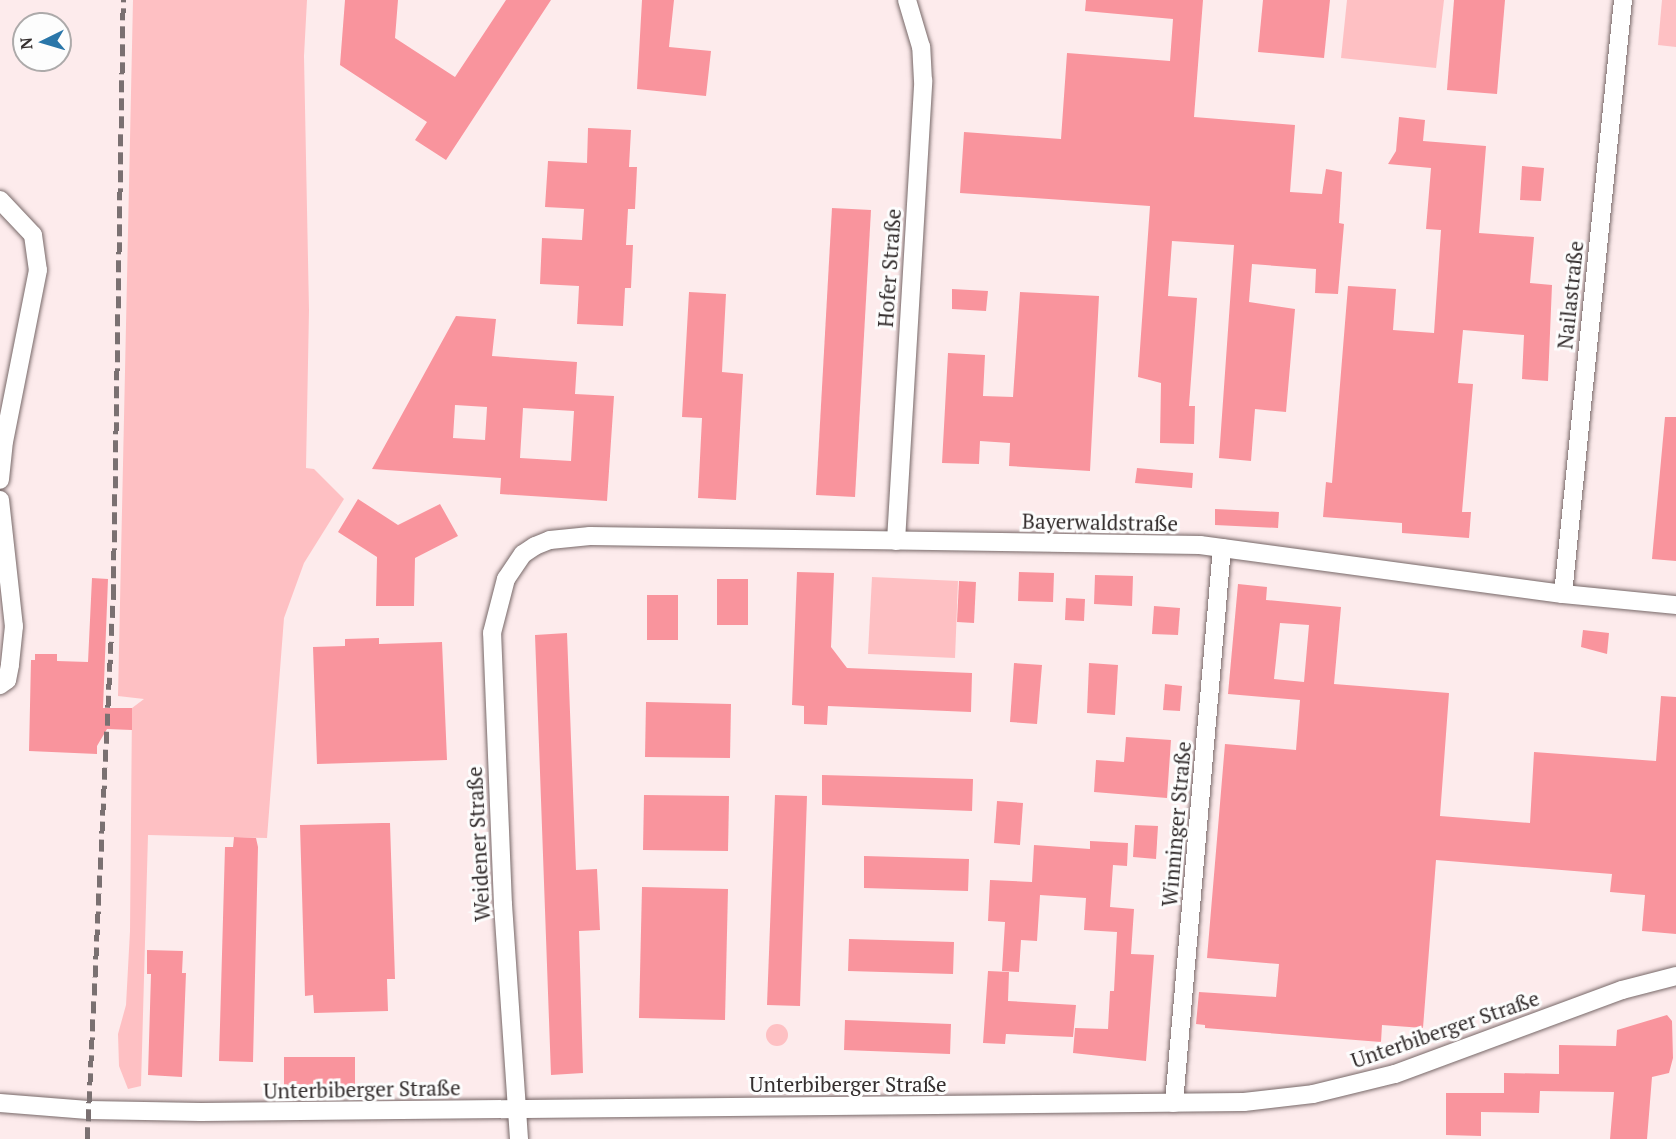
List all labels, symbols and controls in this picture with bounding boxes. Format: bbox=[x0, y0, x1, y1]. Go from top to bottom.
north arrow bbox=[12, 12, 72, 72]
text: N bbox=[15, 36, 38, 50]
street label: Hofer Straße bbox=[872, 208, 906, 328]
street label: Nailastraße bbox=[1552, 240, 1588, 350]
street label: Bayerwaldstraße bbox=[1022, 508, 1178, 536]
street label: Winninger Straße bbox=[1156, 740, 1196, 908]
street label: Weidener Straße bbox=[461, 766, 495, 922]
street label: Unterbiberger Straße bbox=[1348, 985, 1542, 1073]
street label: Unterbiberger Straße bbox=[749, 1071, 947, 1097]
street label: Unterbiberger Straße bbox=[263, 1075, 461, 1103]

